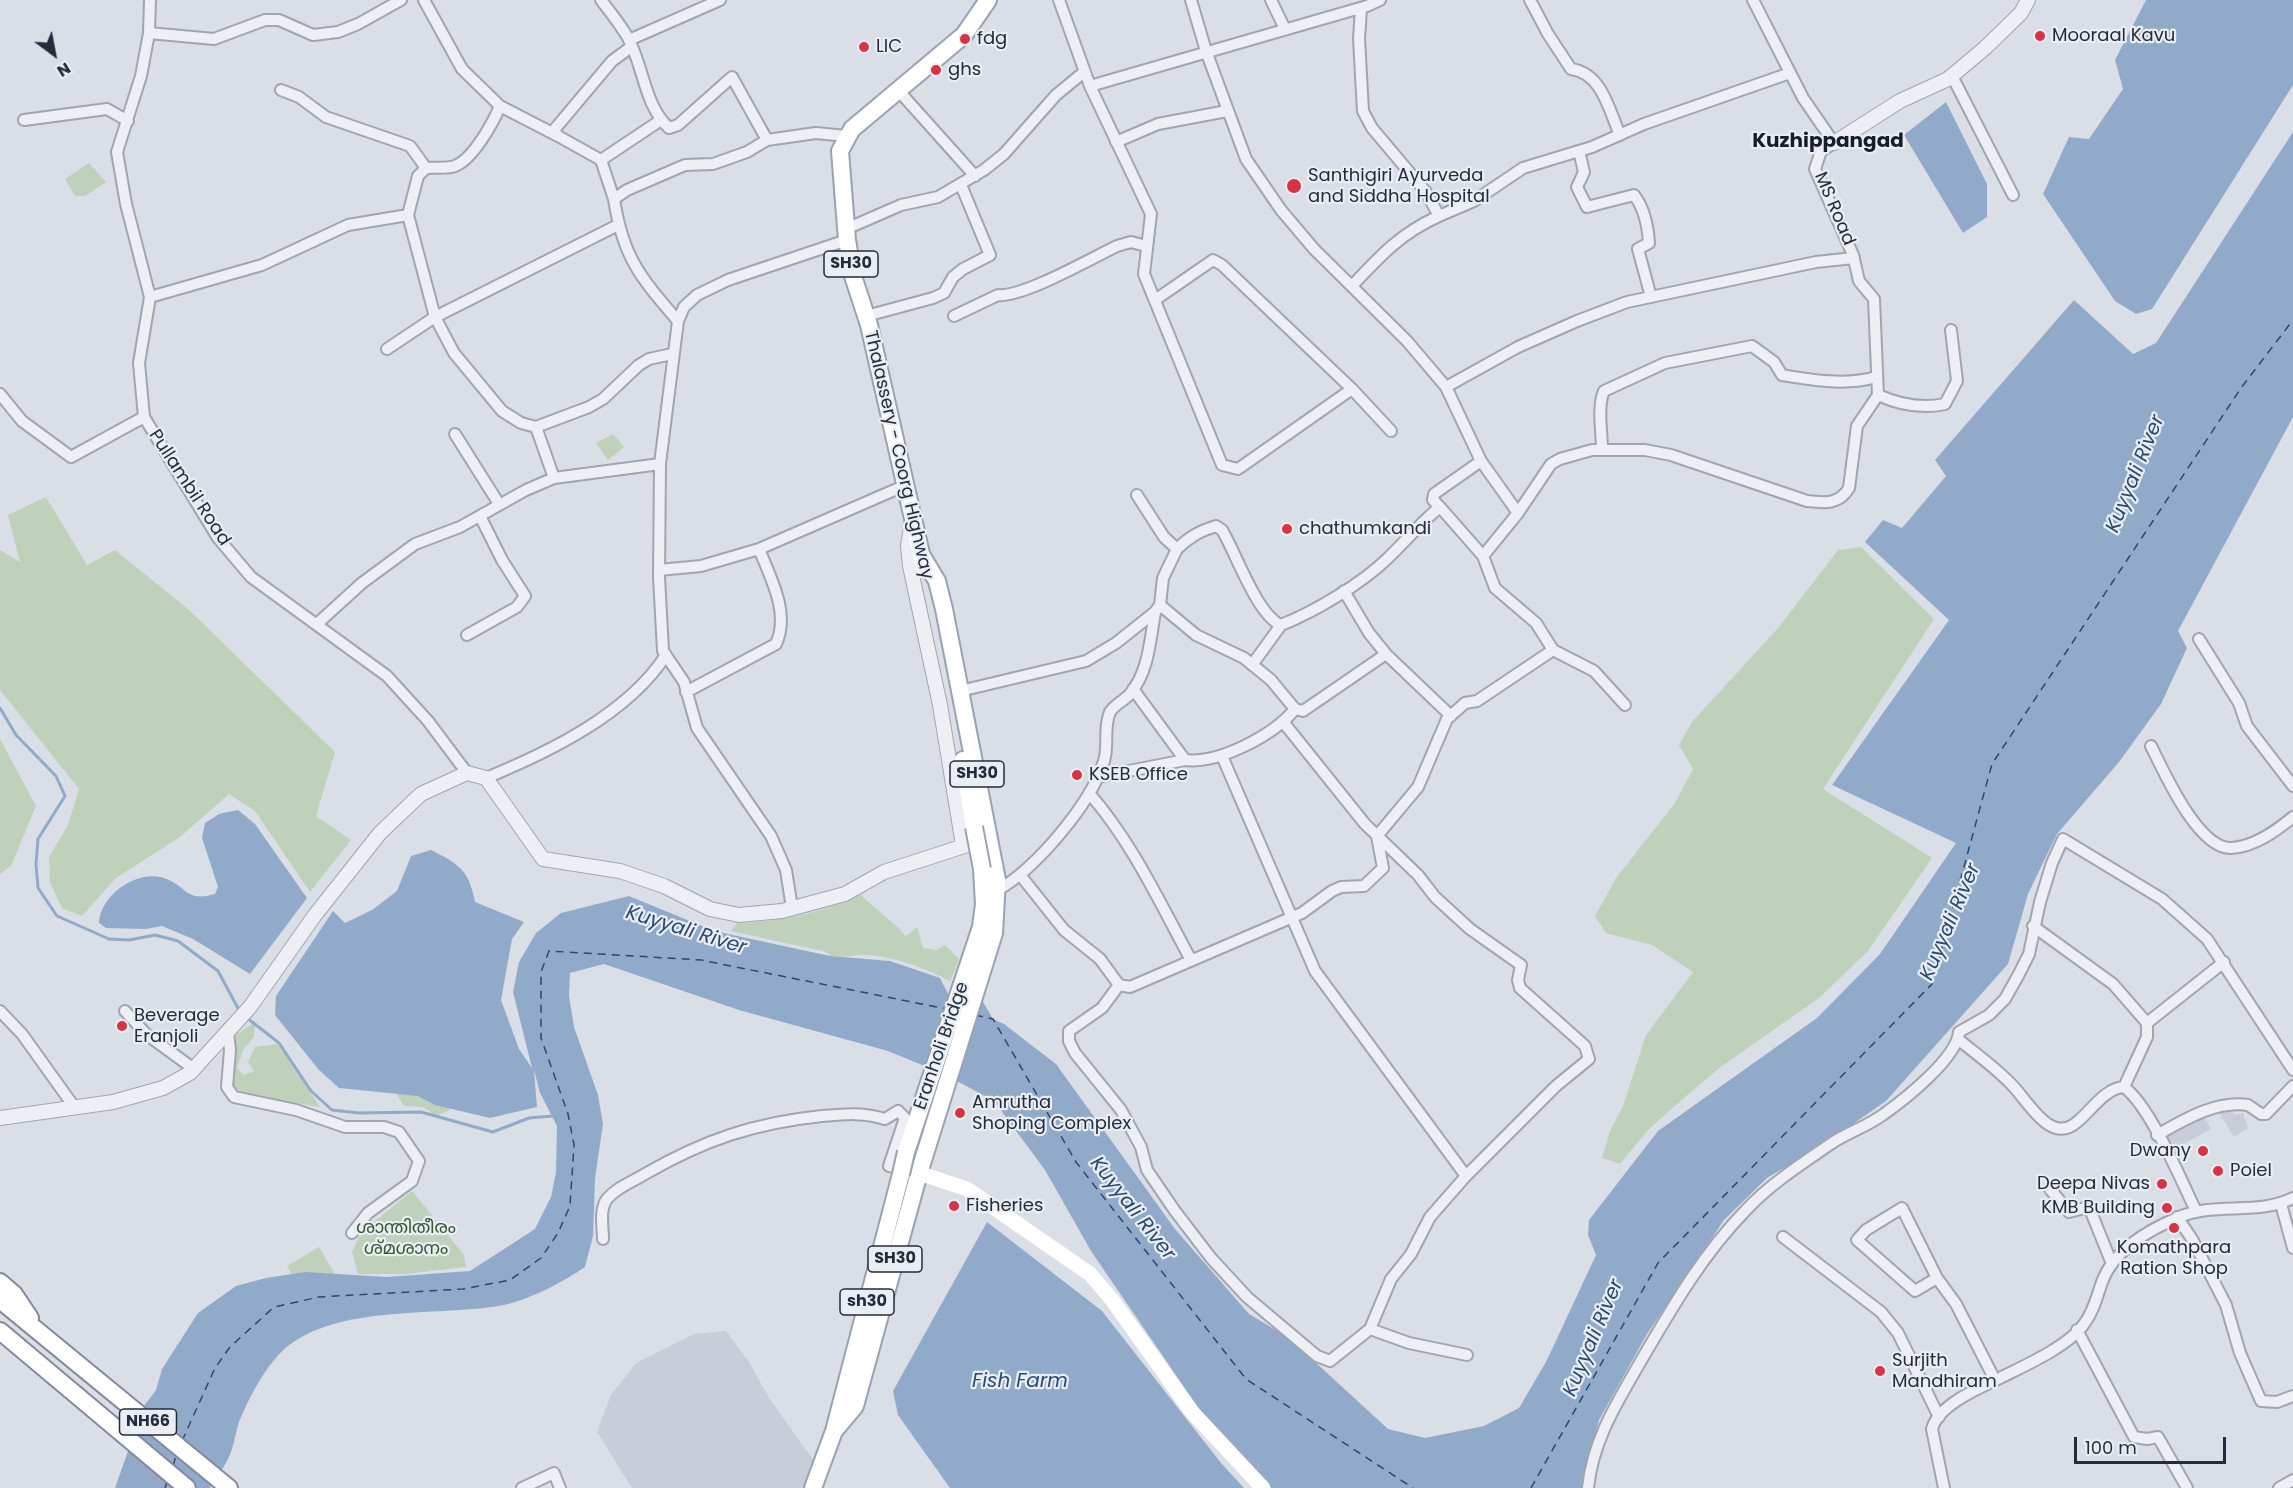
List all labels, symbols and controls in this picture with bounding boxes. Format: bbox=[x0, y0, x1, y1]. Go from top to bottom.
north arrow bbox=[24, 24, 84, 84]
place label: Mooraal Kavu bbox=[2052, 25, 2175, 47]
place label: fdg bbox=[977, 28, 1007, 50]
marker: Mooraal Kavu bbox=[2033, 29, 2047, 43]
marker: fdg bbox=[958, 32, 972, 46]
place label: LIC bbox=[876, 36, 902, 58]
marker: LIC bbox=[857, 40, 871, 54]
text: N bbox=[53, 57, 75, 83]
place label: ghs bbox=[948, 59, 981, 81]
marker: ghs bbox=[929, 63, 943, 77]
district label: Kuzhippangad bbox=[1752, 130, 1904, 154]
place label: Santhigiri Ayurveda and Siddha Hospital bbox=[1308, 165, 1490, 207]
street label: MS Road bbox=[1809, 169, 1859, 249]
marker: Santhigiri Ayurveda and Siddha Hospital bbox=[1285, 177, 1303, 195]
road number: SH30 bbox=[824, 251, 878, 277]
street label: Thalassery - Coorg Highway bbox=[859, 329, 937, 581]
water label: Kuyyali River bbox=[2102, 412, 2170, 536]
street label: Pullambil Road bbox=[143, 426, 235, 550]
place label: chathumkandi bbox=[1299, 518, 1431, 540]
marker: chathumkandi bbox=[1280, 522, 1294, 536]
road number: SH30 bbox=[950, 761, 1004, 787]
place label: KSEB Office bbox=[1089, 764, 1188, 786]
marker: KSEB Office bbox=[1070, 768, 1084, 782]
water label: Kuyyali River bbox=[1916, 860, 1986, 984]
water label: Kuyyali River bbox=[623, 901, 749, 961]
street label: Eranholi Bridge bbox=[910, 979, 974, 1113]
place label: Beverage Eranjoli bbox=[134, 1005, 220, 1048]
marker: Beverage Eranjoli bbox=[115, 1019, 129, 1033]
place label: Amrutha Shoping Complex bbox=[972, 1092, 1131, 1134]
marker: Amrutha Shoping Complex bbox=[953, 1106, 967, 1120]
place label: Dwany bbox=[2130, 1140, 2191, 1162]
marker: Dwany bbox=[2196, 1144, 2210, 1158]
water label: Kuyyali River bbox=[1084, 1152, 1180, 1266]
place label: Poiel bbox=[2230, 1160, 2272, 1182]
marker: Poiel bbox=[2211, 1164, 2225, 1178]
place label: Deepa Nivas bbox=[2037, 1173, 2150, 1195]
marker: Deepa Nivas bbox=[2155, 1177, 2169, 1191]
place label: Fisheries bbox=[966, 1195, 1043, 1217]
place label: KMB Building bbox=[2041, 1197, 2155, 1219]
marker: Fisheries bbox=[947, 1199, 961, 1213]
marker: KMB Building bbox=[2160, 1201, 2174, 1215]
park label: ശാന്തിതീരം ശ്മശാനം bbox=[356, 1217, 456, 1260]
marker: Komathpara Ration Shop bbox=[2167, 1221, 2181, 1235]
place label: Komathpara Ration Shop bbox=[2117, 1237, 2231, 1280]
road number: SH30 bbox=[868, 1246, 922, 1272]
water label: Kuyyali River bbox=[1559, 1276, 1629, 1400]
road number: sh30 bbox=[840, 1289, 894, 1315]
place label: Surjith Mandhiram bbox=[1892, 1350, 1997, 1392]
marker: Surjith Mandhiram bbox=[1873, 1364, 1887, 1378]
water label: Fish Farm bbox=[972, 1370, 1068, 1394]
road number: NH66 bbox=[120, 1409, 176, 1435]
scale bar bbox=[2077, 1425, 2228, 1463]
text: 100 m bbox=[2085, 1435, 2137, 1460]

